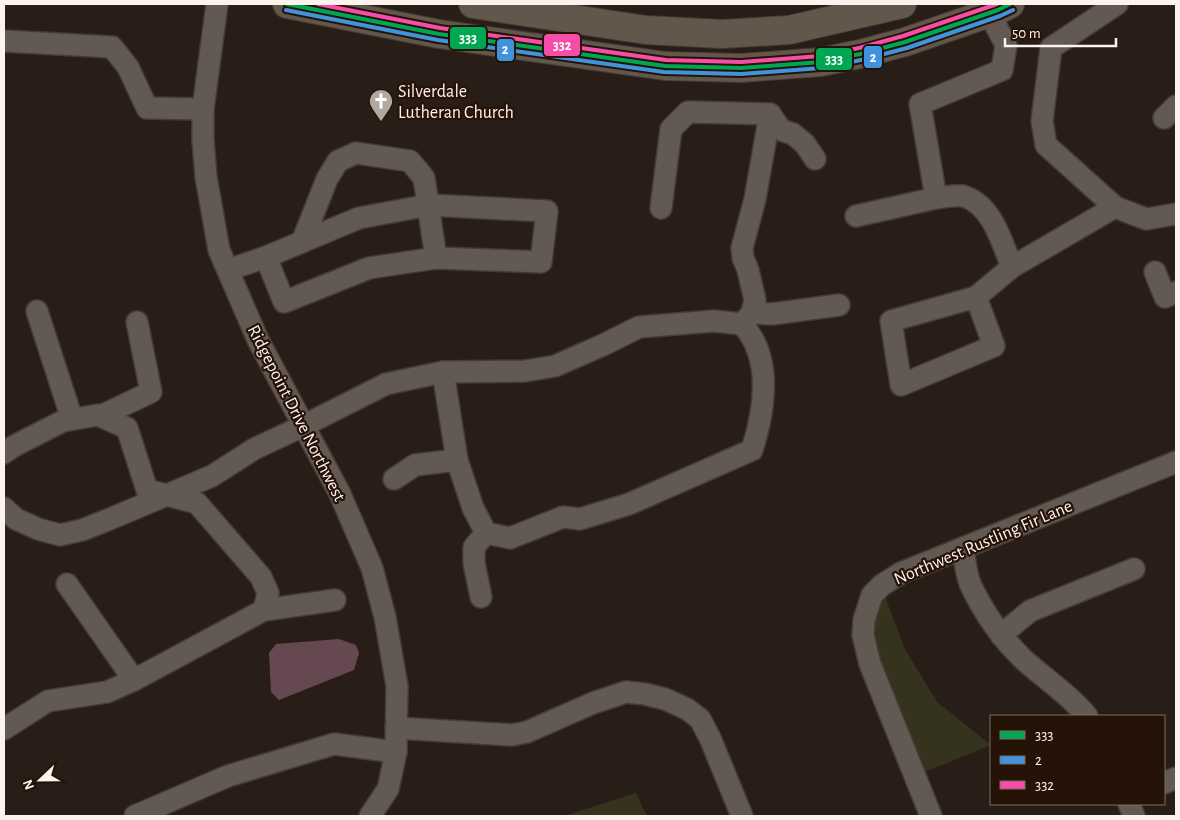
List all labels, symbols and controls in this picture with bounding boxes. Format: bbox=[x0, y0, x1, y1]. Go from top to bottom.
scale bar bbox=[1005, 15, 1116, 47]
line badge: 333 bbox=[449, 26, 487, 50]
text: 50 m bbox=[1012, 26, 1041, 41]
text: 333 bbox=[459, 32, 477, 46]
line badge: 332 bbox=[543, 33, 581, 57]
line badge: 2 bbox=[496, 38, 515, 62]
text: 332 bbox=[553, 39, 572, 53]
text: 2 bbox=[502, 43, 509, 57]
line badge: 2 bbox=[863, 45, 883, 69]
line badge: 333 bbox=[815, 47, 853, 71]
text: 2 bbox=[870, 51, 877, 65]
text: 333 bbox=[825, 53, 843, 67]
place label: Silverdale Lutheran Church bbox=[398, 83, 514, 122]
church icon: Silverdale Lutheran Church bbox=[368, 88, 394, 122]
street label: Ridgepoint Drive Northwest bbox=[244, 322, 349, 505]
street label: Northwest Rustling Fir Lane bbox=[892, 497, 1075, 589]
legend bbox=[990, 715, 1165, 805]
text: 333 bbox=[1035, 728, 1054, 743]
text: 2 bbox=[1035, 753, 1042, 768]
north arrow bbox=[15, 755, 65, 805]
text: N bbox=[21, 777, 37, 792]
text: 332 bbox=[1035, 778, 1054, 793]

